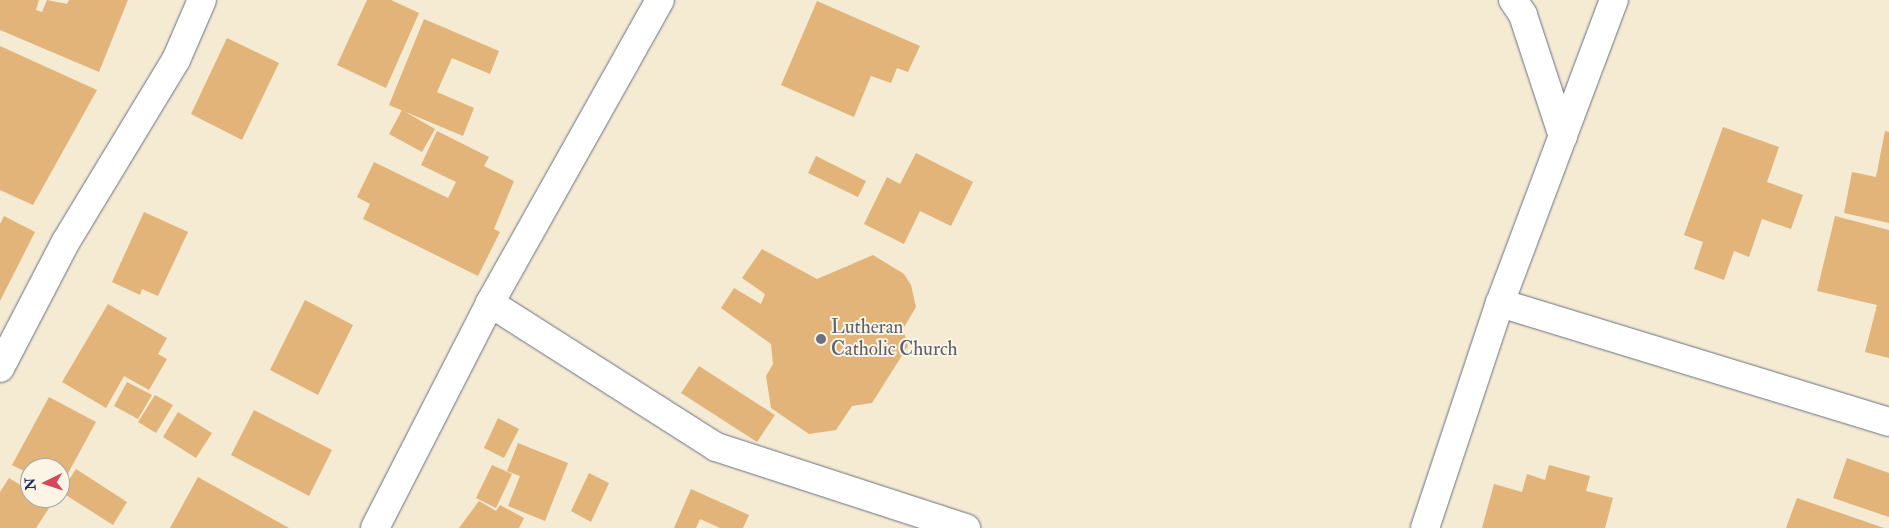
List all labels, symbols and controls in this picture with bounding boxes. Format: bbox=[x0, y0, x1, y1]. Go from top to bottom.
place label: Lutheran Catholic Church bbox=[831, 317, 958, 361]
marker: Lutheran Catholic Church bbox=[815, 333, 827, 345]
north arrow bbox=[20, 458, 70, 508]
text: N bbox=[22, 477, 39, 491]

